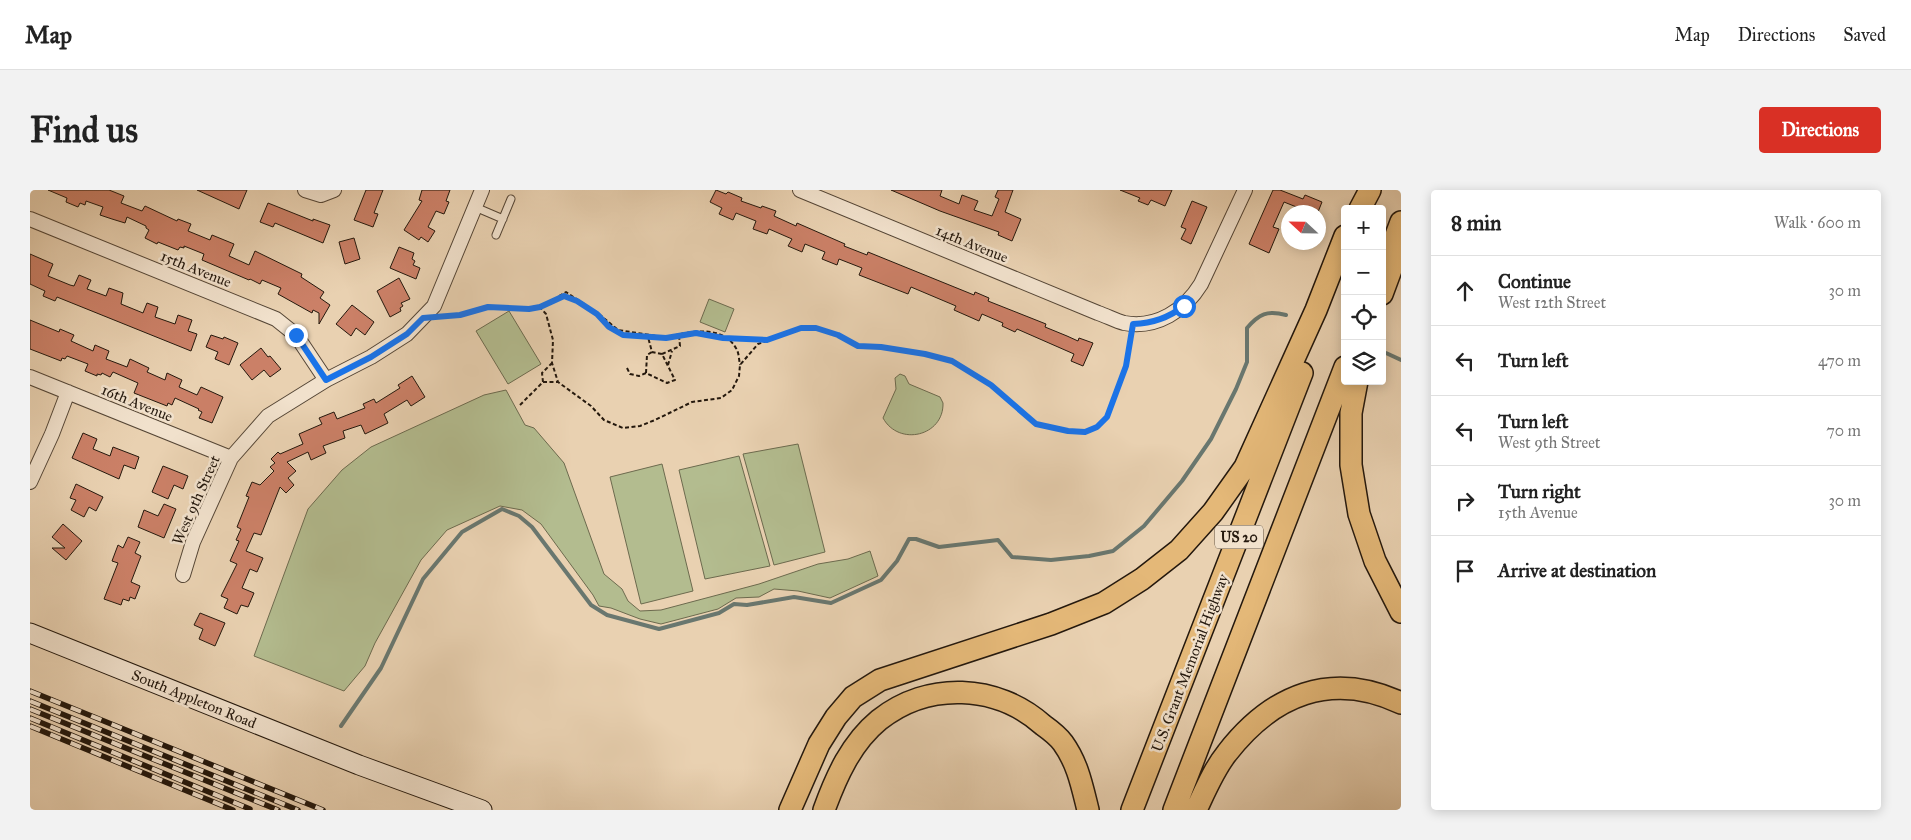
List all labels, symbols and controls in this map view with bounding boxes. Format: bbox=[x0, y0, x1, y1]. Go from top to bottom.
text: Map bbox=[25, 20, 72, 50]
text: Map bbox=[1674, 24, 1710, 46]
text: Directions bbox=[1738, 24, 1815, 46]
text: Saved bbox=[1843, 24, 1886, 46]
button: Directions bbox=[1759, 107, 1881, 153]
text: Find us bbox=[30, 109, 138, 152]
north arrow bbox=[1281, 205, 1326, 250]
map controls bbox=[1341, 205, 1386, 385]
button: + bbox=[1341, 205, 1386, 250]
text: 8 min bbox=[1451, 210, 1501, 236]
text: Walk · 600 m bbox=[1774, 213, 1861, 232]
street label: 14th Avenue bbox=[933, 221, 1011, 267]
street label: 15th Avenue bbox=[158, 247, 234, 291]
button: − bbox=[1341, 250, 1386, 295]
text: Continue bbox=[1498, 270, 1571, 293]
icon: ahead bbox=[1451, 277, 1479, 305]
text: 30 m bbox=[1828, 281, 1861, 300]
text: West 12th Street bbox=[1498, 293, 1606, 312]
route start bbox=[1173, 295, 1196, 318]
button: locate bbox=[1341, 295, 1386, 340]
route end bbox=[285, 324, 308, 347]
button: layers bbox=[1341, 340, 1386, 385]
icon: left bbox=[1451, 347, 1479, 375]
text: Turn left bbox=[1498, 349, 1568, 372]
text: 470 m bbox=[1818, 351, 1861, 370]
street label: 16th Avenue bbox=[99, 381, 175, 425]
text: Turn left bbox=[1498, 410, 1568, 433]
icon: left bbox=[1451, 417, 1479, 445]
text: 70 m bbox=[1826, 421, 1861, 440]
text: West 9th Street bbox=[1498, 433, 1601, 452]
street label: West 9th Street bbox=[168, 452, 224, 548]
text: Turn right bbox=[1498, 480, 1581, 503]
icon: right bbox=[1451, 487, 1479, 515]
text: 30 m bbox=[1828, 491, 1861, 510]
text: 15th Avenue bbox=[1498, 503, 1578, 522]
road number: US 20 bbox=[1215, 526, 1263, 548]
icon: arrive bbox=[1451, 557, 1479, 585]
text: Arrive at destination bbox=[1498, 559, 1656, 582]
street label: U.S. Grant Memorial Highway bbox=[1148, 571, 1233, 754]
street label: South Appleton Road bbox=[129, 666, 259, 732]

